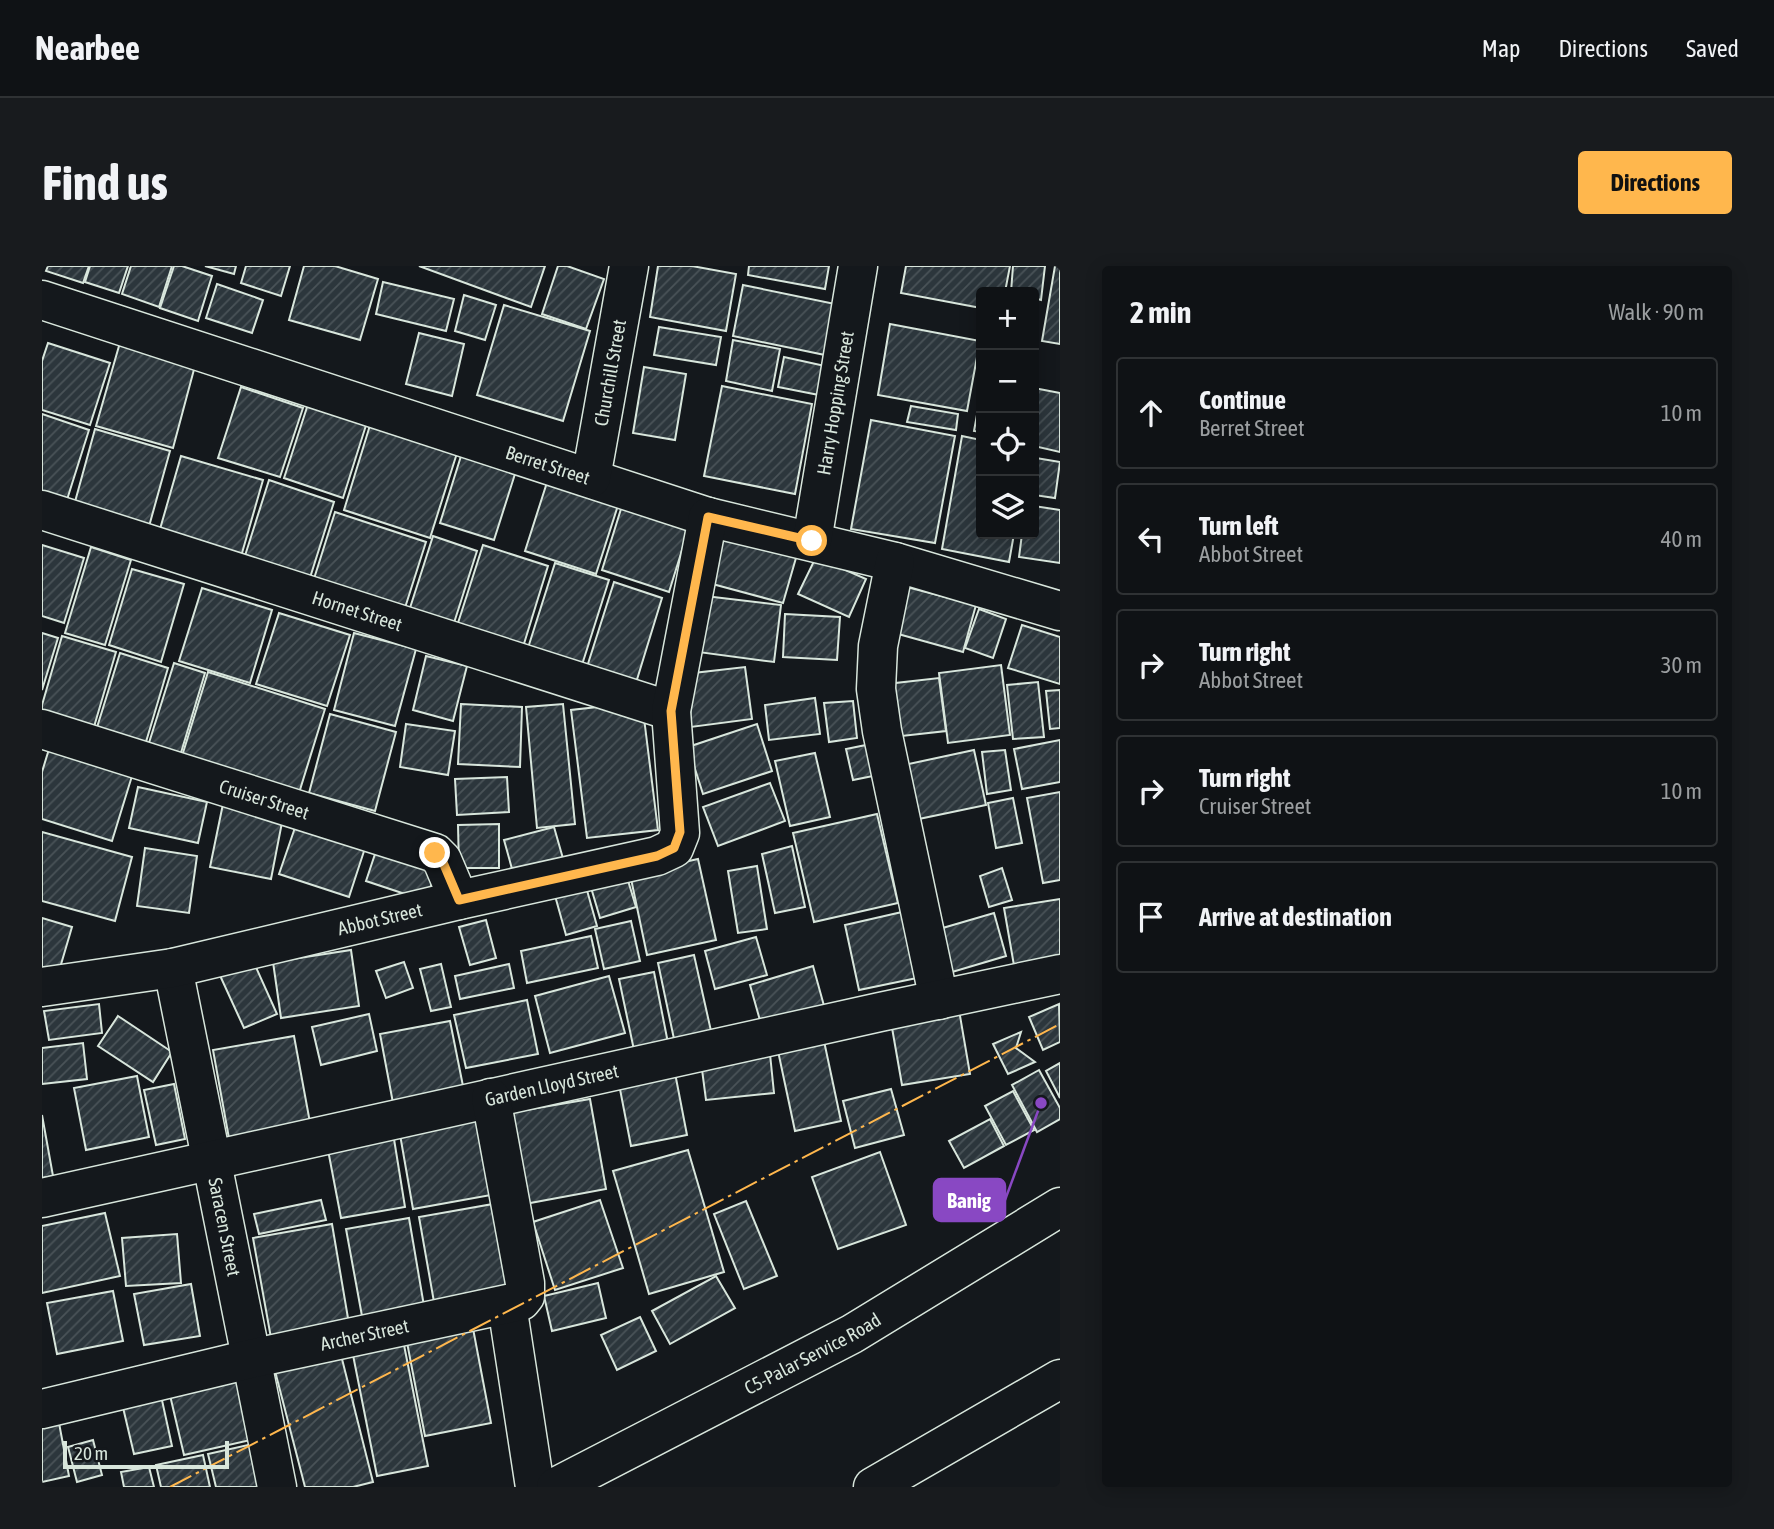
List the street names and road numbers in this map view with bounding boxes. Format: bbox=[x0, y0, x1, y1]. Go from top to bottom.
street label: Churchill Street bbox=[590, 318, 630, 428]
street label: Harry Hopping Street bbox=[812, 329, 858, 477]
street label: Berret Street bbox=[503, 441, 593, 489]
street label: Hornet Street bbox=[310, 586, 405, 635]
street label: Cruiser Street bbox=[217, 775, 312, 824]
street label: Abbot Street bbox=[335, 898, 424, 939]
street label: Garden Lloyd Street bbox=[483, 1059, 620, 1110]
street label: Saracen Street bbox=[204, 1176, 245, 1278]
street label: C5-Palar Service Road bbox=[741, 1308, 885, 1399]
street label: Archer Street bbox=[318, 1314, 411, 1355]

